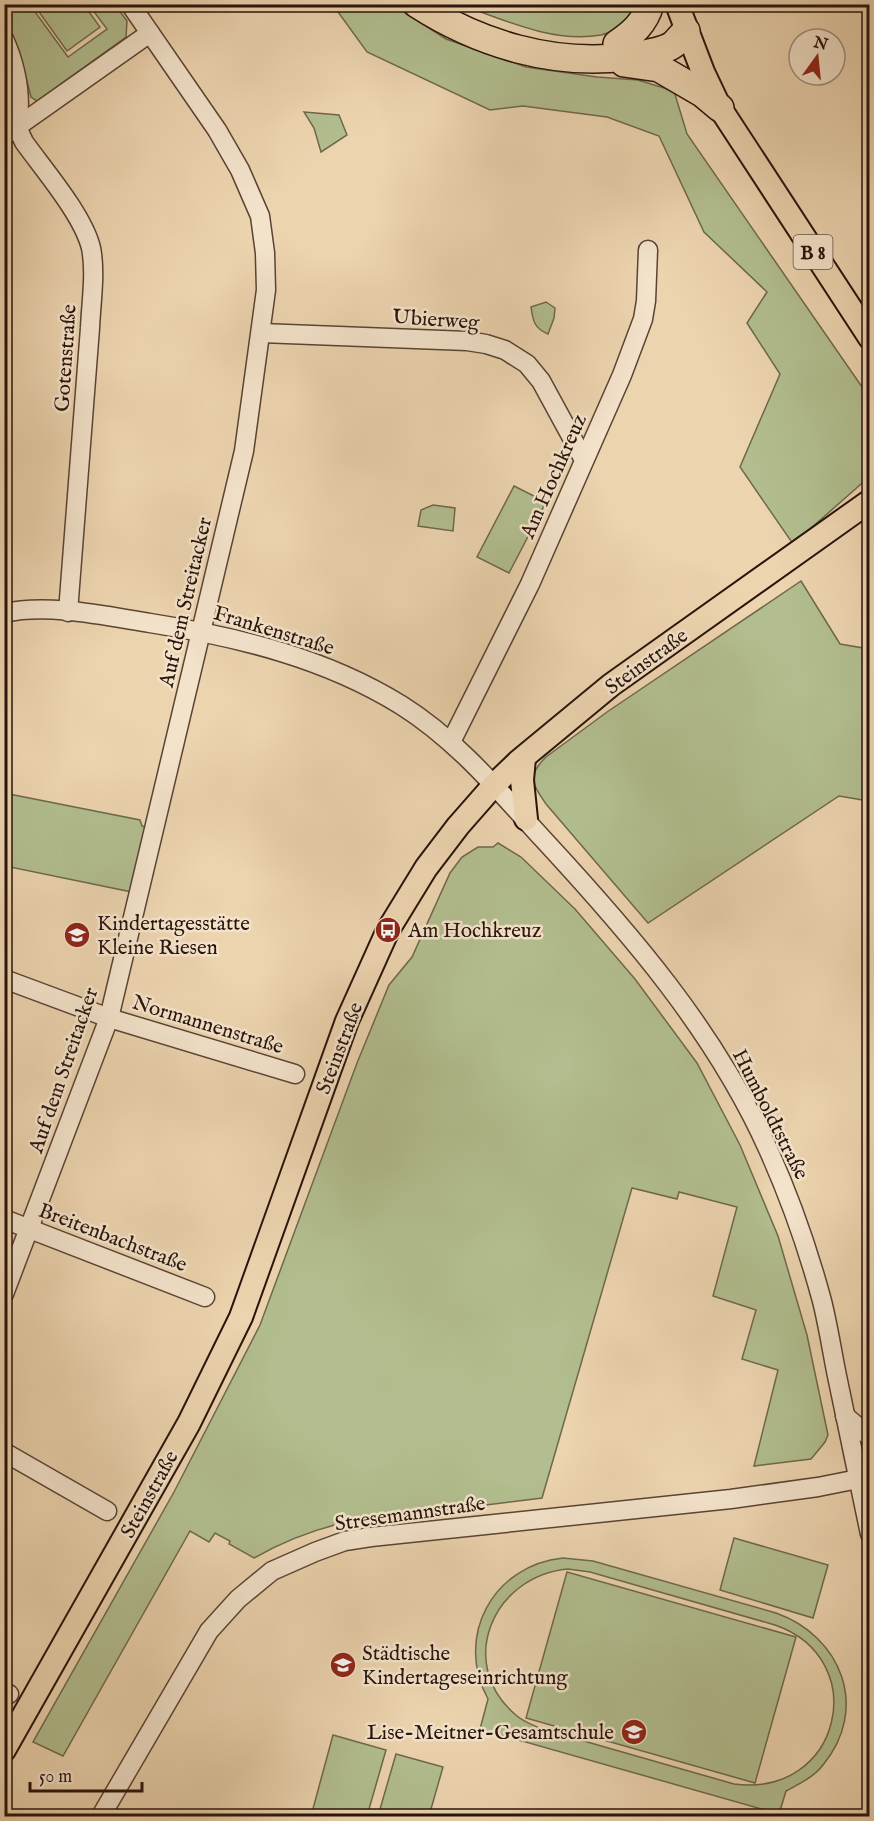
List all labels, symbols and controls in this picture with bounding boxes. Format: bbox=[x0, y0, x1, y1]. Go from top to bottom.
north arrow bbox=[787, 27, 847, 87]
text: N bbox=[810, 33, 830, 56]
road number: B 8 bbox=[794, 235, 832, 269]
street label: Gotenstraße bbox=[49, 303, 84, 413]
street label: Ubierweg bbox=[391, 304, 481, 337]
street label: Am Hochkreuz bbox=[515, 410, 594, 544]
street label: Auf dem Streitacker bbox=[154, 514, 219, 691]
street label: Frankenstraße bbox=[210, 600, 338, 663]
street label: Steinstraße bbox=[600, 623, 694, 701]
place label: Kindertagesstätte Kleine Riesen bbox=[97, 911, 250, 962]
bus stop icon: Am Hochkreuz bbox=[373, 915, 403, 945]
place label: Am Hochkreuz bbox=[407, 918, 542, 945]
school or university icon: Kindertagesstätte Kleine Riesen bbox=[62, 920, 92, 950]
street label: Auf dem Streitacker bbox=[23, 984, 106, 1158]
street label: Normannenstraße bbox=[129, 990, 287, 1061]
street label: Steinstraße bbox=[311, 998, 370, 1098]
street label: Humboldtstraße bbox=[725, 1045, 814, 1185]
street label: Breitenbachstraße bbox=[34, 1198, 191, 1279]
street label: Steinstraße bbox=[115, 1446, 186, 1543]
street label: Stresemannstraße bbox=[333, 1491, 488, 1538]
place label: Städtische Kindertageseinrichtung bbox=[362, 1641, 568, 1692]
school or university icon: Städtische Kindertageseinrichtung bbox=[328, 1650, 358, 1680]
school or university icon: Lise-Meitner-Gesamtschule bbox=[619, 1717, 649, 1747]
place label: Lise-Meitner-Gesamtschule bbox=[367, 1720, 614, 1747]
scale bar bbox=[30, 1755, 142, 1793]
text: 50 m bbox=[39, 1766, 72, 1789]

